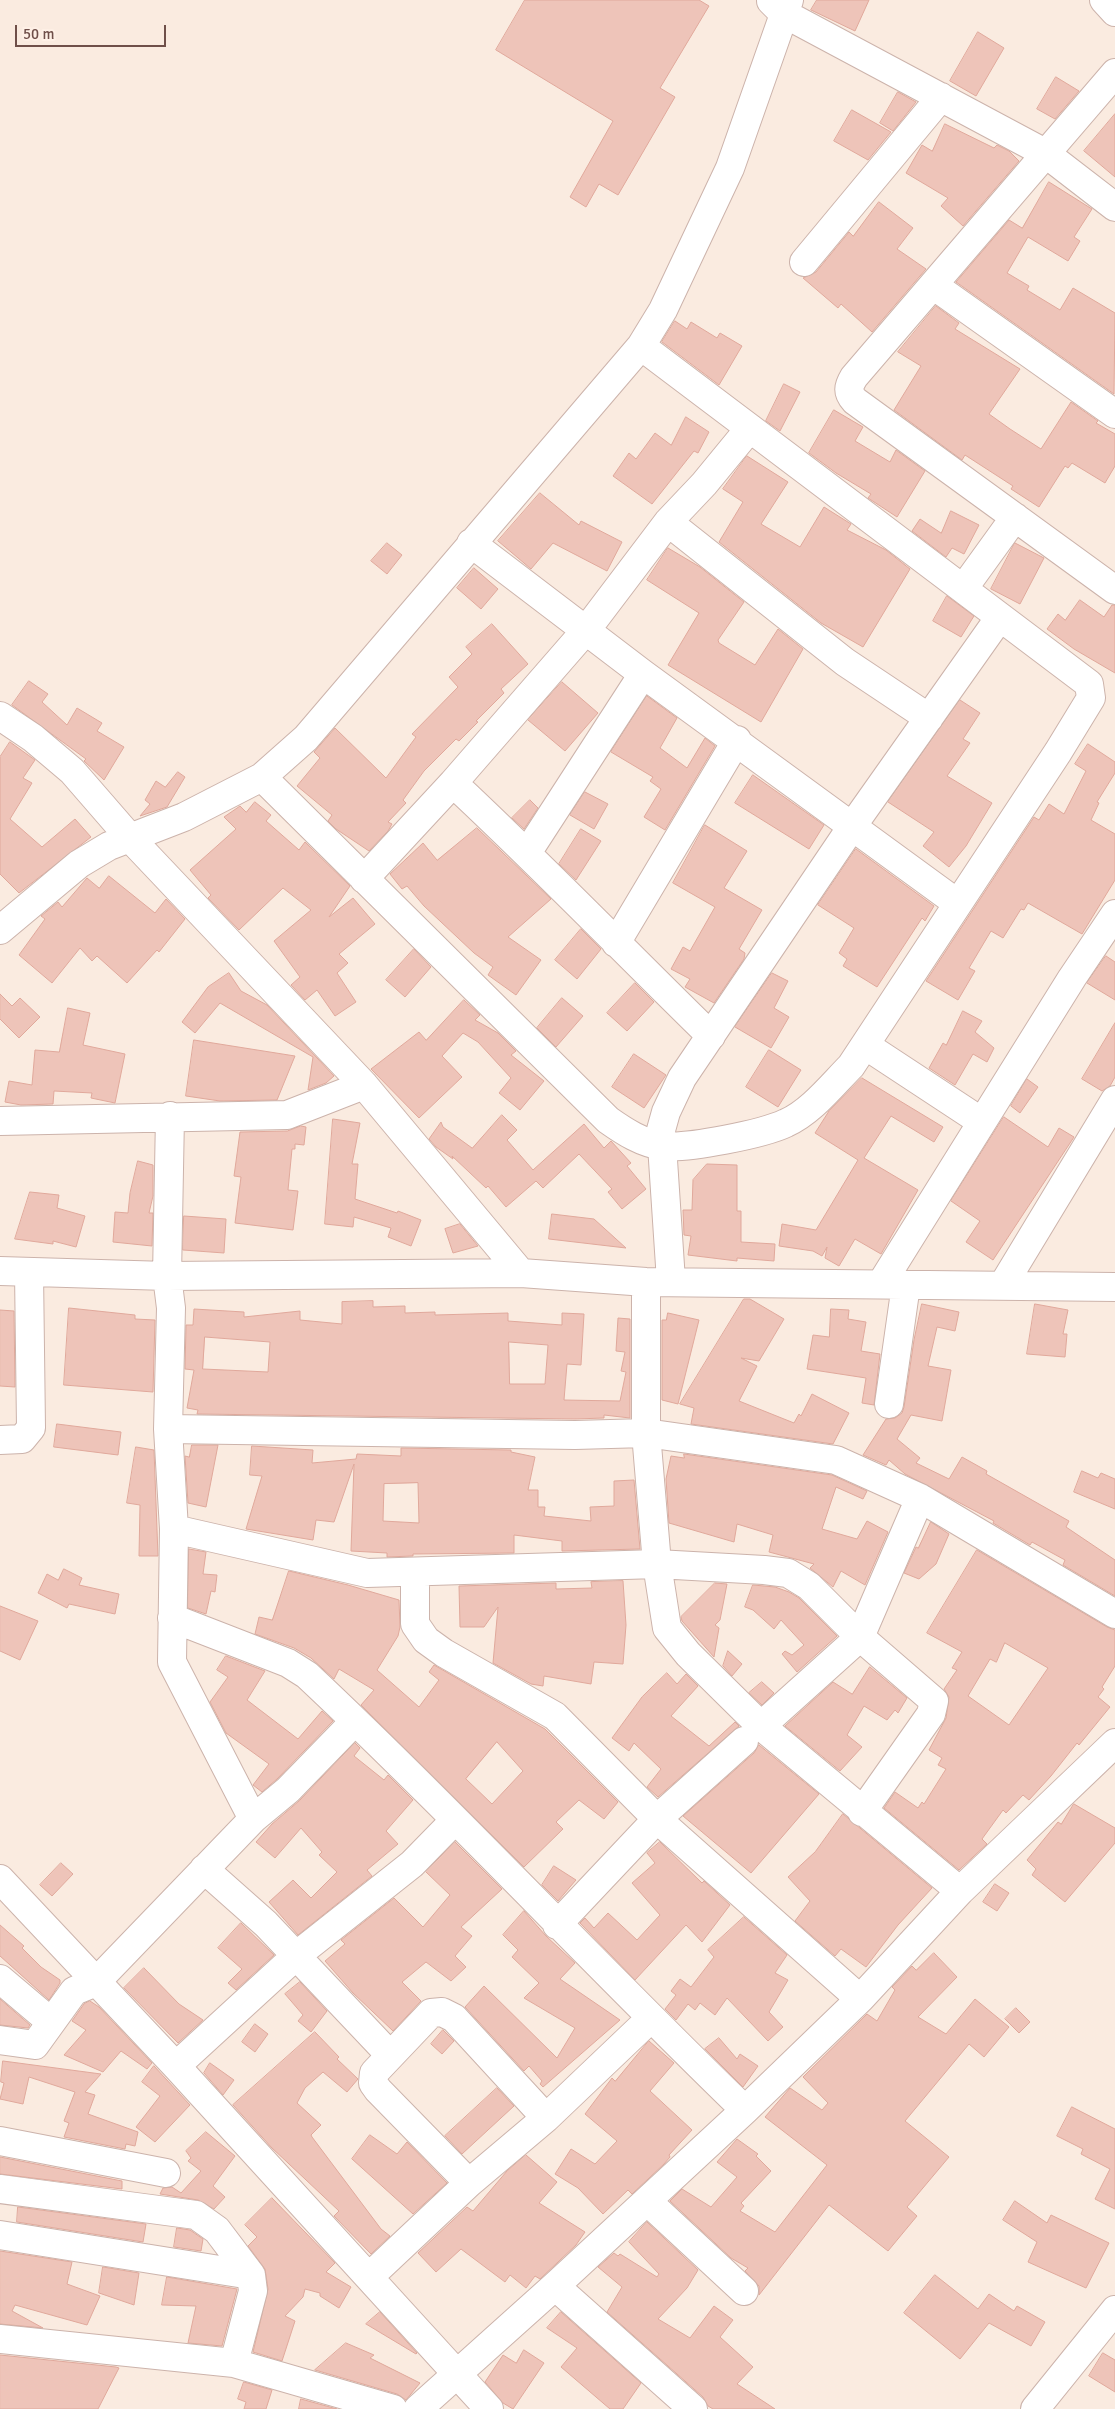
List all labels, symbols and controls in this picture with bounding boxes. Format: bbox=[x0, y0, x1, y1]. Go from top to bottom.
scale bar bbox=[18, 15, 169, 47]
text: 50 m bbox=[23, 25, 54, 43]

